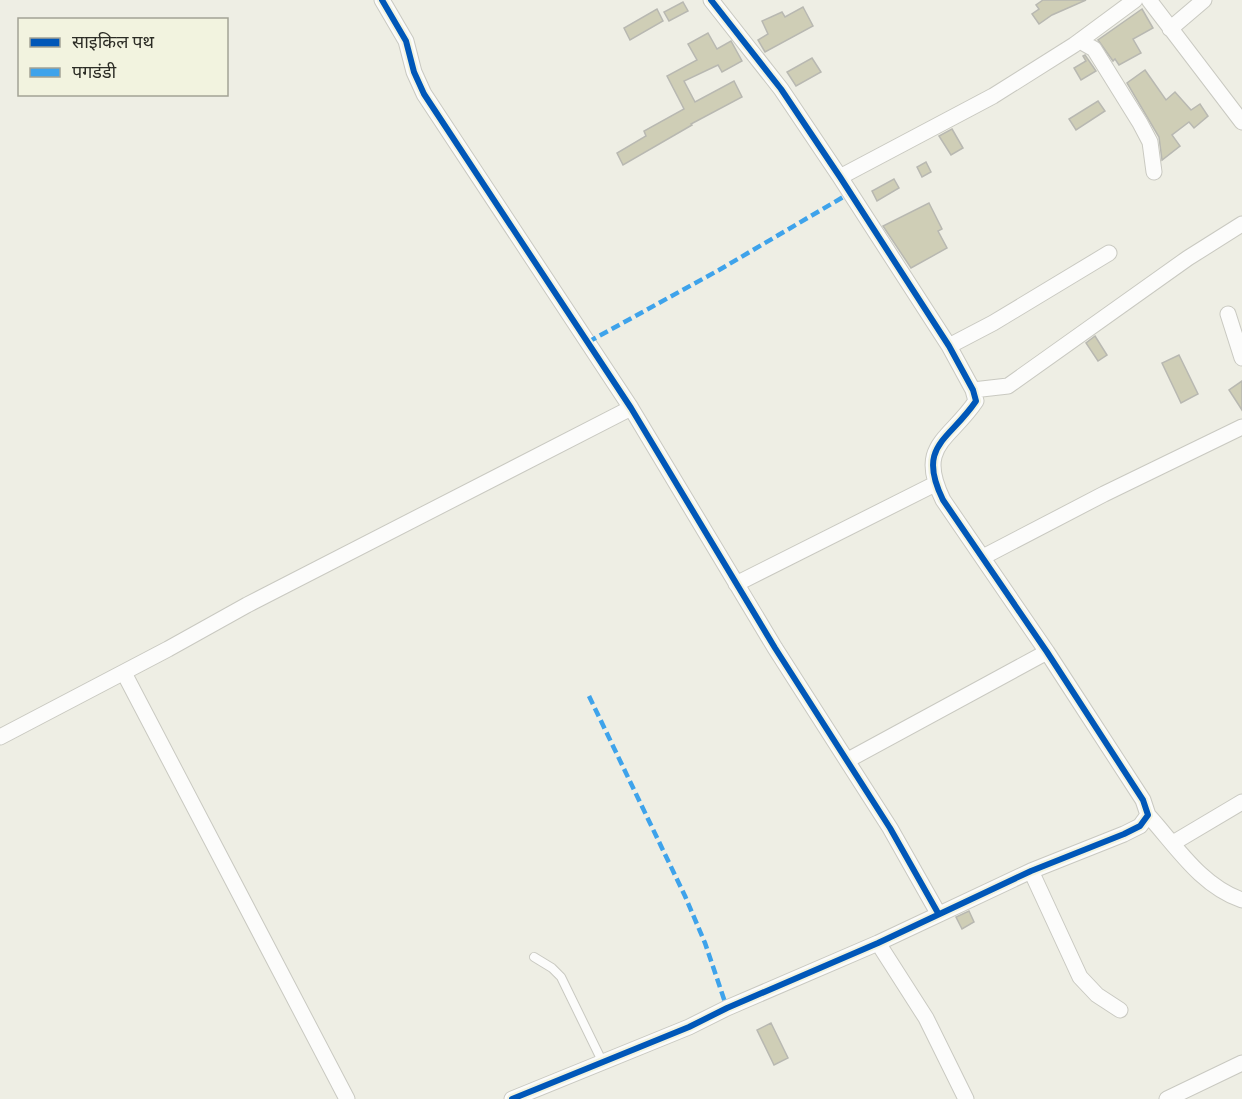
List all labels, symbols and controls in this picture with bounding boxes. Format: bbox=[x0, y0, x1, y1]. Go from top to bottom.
legend bbox=[18, 18, 228, 96]
text: साइकिल पथ bbox=[72, 28, 155, 55]
text: पगडंडी bbox=[72, 58, 117, 85]

